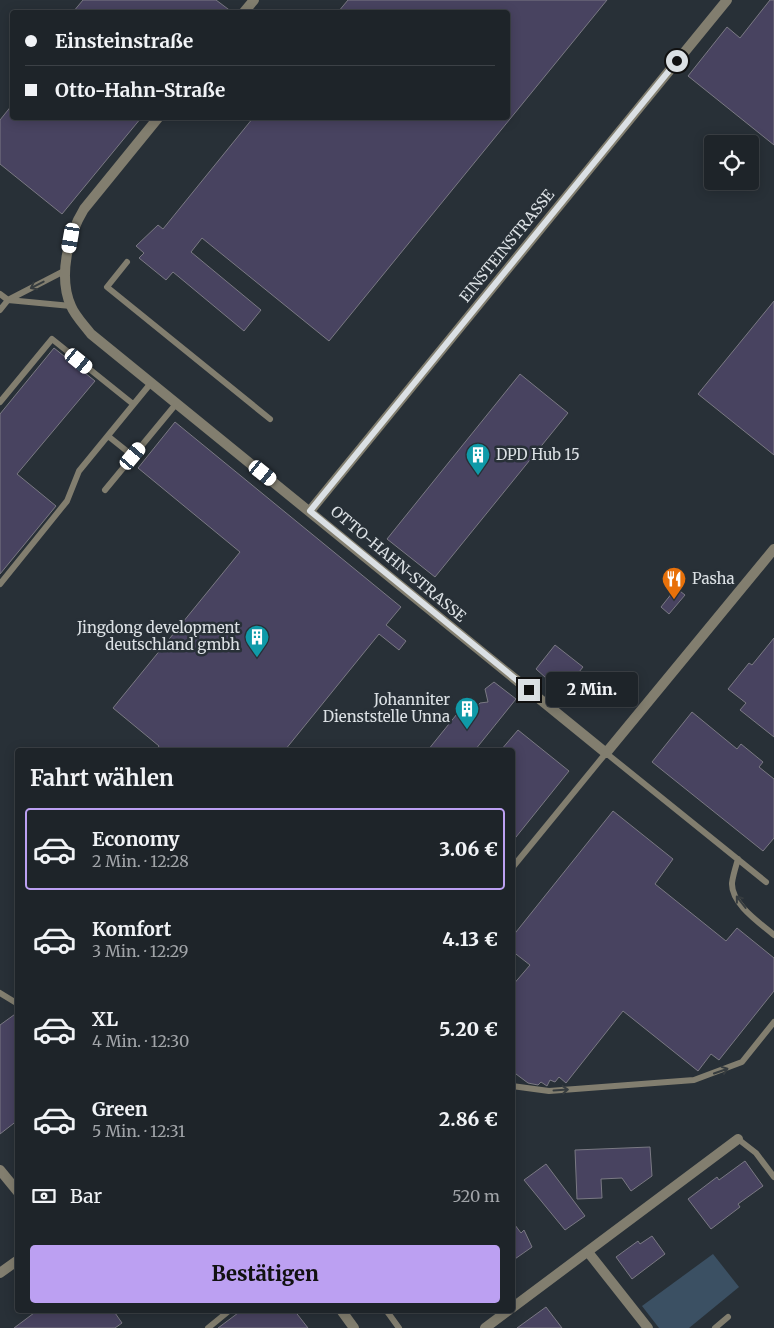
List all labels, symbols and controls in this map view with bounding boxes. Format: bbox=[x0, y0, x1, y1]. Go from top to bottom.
text: Einsteinstraße bbox=[55, 29, 193, 53]
route start bbox=[666, 50, 688, 72]
text: Otto-Hahn-Straße bbox=[55, 78, 225, 102]
map controls bbox=[704, 135, 759, 190]
button: locate bbox=[704, 135, 759, 190]
street label: EINSTEINSTRASSE bbox=[455, 185, 558, 306]
car bbox=[61, 222, 80, 254]
one-way arrow bbox=[30, 281, 45, 290]
car bbox=[62, 346, 95, 376]
car bbox=[117, 440, 148, 472]
building icon: DPD Hub 15 bbox=[465, 442, 491, 476]
place label: DPD Hub 15 bbox=[496, 445, 580, 464]
car bbox=[246, 458, 279, 488]
street label: OTTO-HAHN-STRASSE bbox=[327, 501, 470, 626]
restaurant icon: Pasha bbox=[661, 566, 687, 600]
place label: Pasha bbox=[692, 569, 735, 588]
place label: Jingdong development deutschland gmbh bbox=[76, 618, 240, 654]
building icon: Jingdong development deutschland gmbh bbox=[244, 624, 270, 658]
callout: 2 Min. bbox=[546, 672, 639, 708]
route end bbox=[518, 679, 540, 701]
text: 2 Min. bbox=[567, 679, 617, 699]
place label: Johanniter Dienststelle Unna bbox=[323, 690, 450, 726]
building icon: Johanniter Dienststelle Unna bbox=[454, 696, 480, 730]
text: Fahrt wählen bbox=[30, 764, 174, 792]
icon: car bbox=[32, 827, 77, 872]
text: Economy bbox=[92, 827, 180, 851]
text: 3.06 € bbox=[439, 837, 498, 861]
text: 2 Min. · 12:28 bbox=[92, 851, 189, 871]
one-way arrow bbox=[735, 896, 746, 909]
icon: car bbox=[32, 917, 77, 962]
text: Komfort bbox=[92, 917, 171, 941]
text: 4.13 € bbox=[442, 927, 498, 951]
text: 3 Min. · 12:29 bbox=[92, 941, 188, 961]
icon: car bbox=[32, 1007, 77, 1052]
text: XL bbox=[92, 1007, 118, 1031]
text: 5.20 € bbox=[439, 1017, 498, 1041]
text: 4 Min. · 12:30 bbox=[92, 1031, 189, 1051]
one-way arrow bbox=[713, 1066, 729, 1075]
one-way arrow bbox=[553, 1086, 569, 1095]
icon: car bbox=[32, 1097, 77, 1142]
text: Green bbox=[92, 1097, 148, 1121]
text: 2.86 € bbox=[439, 1107, 498, 1131]
text: 5 Min. · 12:31 bbox=[92, 1121, 185, 1141]
icon: cash bbox=[30, 1182, 58, 1210]
text: Bar bbox=[70, 1184, 102, 1208]
text: 520 m bbox=[452, 1186, 500, 1206]
button: Bestätigen bbox=[30, 1245, 500, 1303]

